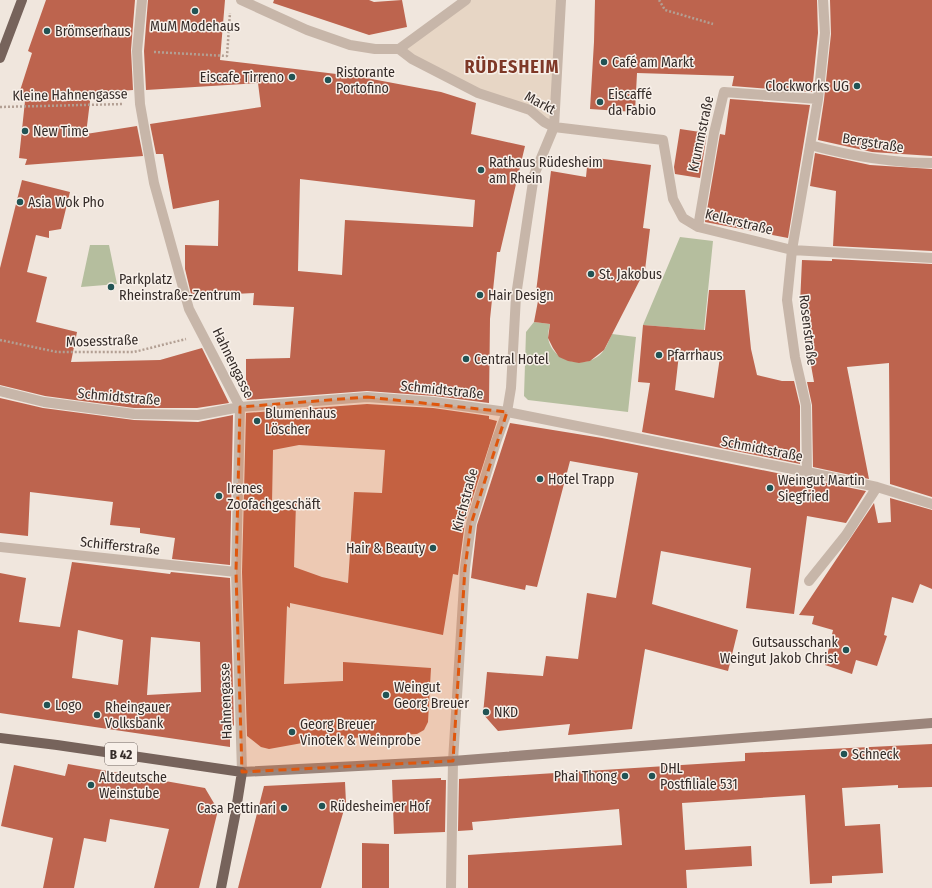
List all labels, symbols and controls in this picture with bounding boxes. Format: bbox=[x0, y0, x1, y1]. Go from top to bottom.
marker: MuM Modehaus bbox=[190, 6, 200, 16]
place label: MuM Modehaus bbox=[150, 18, 240, 35]
place label: Brömserhaus bbox=[55, 23, 131, 40]
marker: Brömserhaus bbox=[42, 26, 52, 36]
place label: Café am Markt bbox=[612, 54, 694, 71]
district label: RÜDESHEIM bbox=[464, 56, 560, 78]
marker: Café am Markt bbox=[599, 57, 609, 67]
place label: Ristorante Portofino bbox=[336, 64, 395, 97]
place label: Eiscafe Tirreno bbox=[200, 69, 284, 86]
marker: Eiscafe Tirreno bbox=[287, 72, 297, 82]
marker: Ristorante Portofino bbox=[323, 75, 333, 85]
place label: Clockworks UG bbox=[765, 78, 849, 95]
marker: Clockworks UG bbox=[852, 81, 862, 91]
street label: Kleine Hahnengasse bbox=[12, 85, 128, 105]
place label: Eiscaffé da Fabio bbox=[608, 86, 656, 119]
street label: Markt bbox=[522, 88, 559, 118]
street label: Krummstraße bbox=[685, 94, 717, 174]
marker: Eiscaffé da Fabio bbox=[595, 97, 605, 107]
place label: New Time bbox=[33, 123, 89, 140]
marker: New Time bbox=[20, 126, 30, 136]
street label: Bergstraße bbox=[841, 130, 905, 156]
place label: Rathaus Rüdesheim am Rhein bbox=[489, 154, 603, 187]
marker: Rathaus Rüdesheim am Rhein bbox=[476, 165, 486, 175]
place label: Asia Wok Pho bbox=[28, 194, 104, 211]
marker: Asia Wok Pho bbox=[15, 197, 25, 207]
street label: Kellerstraße bbox=[703, 205, 775, 239]
place label: St. Jakobus bbox=[599, 266, 662, 283]
marker: St. Jakobus bbox=[586, 269, 596, 279]
place label: Parkplatz Rheinstraße-Zentrum bbox=[119, 271, 241, 304]
marker: Parkplatz Rheinstraße-Zentrum bbox=[106, 282, 116, 292]
place label: Hair Design bbox=[488, 287, 554, 304]
marker: Hair Design bbox=[475, 290, 485, 300]
street label: Rosenstraße bbox=[795, 294, 821, 367]
street label: Hahnengasse bbox=[209, 325, 257, 401]
street label: Mosesstraße bbox=[66, 331, 139, 351]
place label: Pfarrhaus bbox=[667, 347, 722, 364]
marker: Pfarrhaus bbox=[654, 350, 664, 360]
place label: Central Hotel bbox=[474, 351, 549, 368]
marker: Central Hotel bbox=[461, 354, 471, 364]
street label: Schmidtstraße bbox=[400, 377, 484, 403]
street label: Schmidtstraße bbox=[77, 385, 161, 409]
place label: Blumenhaus Löscher bbox=[265, 405, 336, 438]
marker: Blumenhaus Löscher bbox=[252, 416, 262, 426]
street label: Schmidtstraße bbox=[720, 433, 804, 465]
street label: Kirchstraße bbox=[448, 466, 482, 534]
place label: Hotel Trapp bbox=[548, 471, 614, 488]
place label: Weingut Martin Siegfried bbox=[778, 472, 865, 505]
marker: Hotel Trapp bbox=[535, 474, 545, 484]
place label: Irenes Zoofachgeschäft bbox=[227, 480, 321, 513]
marker: Weingut Martin Siegfried bbox=[765, 483, 775, 493]
marker: Irenes Zoofachgeschäft bbox=[214, 491, 224, 501]
street label: Schifferstraße bbox=[79, 533, 161, 559]
place label: Hair & Beauty bbox=[346, 540, 426, 557]
marker: Hair & Beauty bbox=[428, 543, 438, 553]
place label: Gutsausschank Weingut Jakob Christ bbox=[720, 634, 838, 667]
marker: Gutsausschank Weingut Jakob Christ bbox=[841, 645, 851, 655]
street label: Hahnengasse bbox=[216, 663, 236, 739]
place label: Weingut Georg Breuer bbox=[394, 679, 469, 712]
marker: Weingut Georg Breuer bbox=[381, 690, 391, 700]
place label: Logo bbox=[55, 697, 82, 714]
place label: Rheingauer Volksbank bbox=[105, 699, 170, 732]
marker: Logo bbox=[42, 700, 52, 710]
place label: NKD bbox=[494, 704, 518, 721]
marker: NKD bbox=[481, 707, 491, 717]
marker: Rheingauer Volksbank bbox=[92, 710, 102, 720]
place label: Georg Breuer Vinotek & Weinprobe bbox=[300, 716, 421, 749]
marker: Georg Breuer Vinotek & Weinprobe bbox=[287, 727, 297, 737]
road number: B 42 bbox=[105, 743, 137, 765]
place label: Schneck bbox=[852, 746, 900, 763]
marker: Schneck bbox=[839, 749, 849, 759]
place label: DHL Postfiliale 531 bbox=[660, 760, 738, 793]
place label: Phai Thong bbox=[554, 768, 617, 785]
place label: Altdeutsche Weinstube bbox=[99, 769, 167, 802]
marker: Phai Thong bbox=[620, 771, 630, 781]
marker: DHL Postfiliale 531 bbox=[647, 771, 657, 781]
marker: Altdeutsche Weinstube bbox=[86, 780, 96, 790]
place label: Rüdesheimer Hof bbox=[330, 798, 431, 815]
place label: Casa Pettinari bbox=[197, 800, 276, 817]
marker: Rüdesheimer Hof bbox=[317, 801, 327, 811]
marker: Casa Pettinari bbox=[279, 803, 289, 813]

